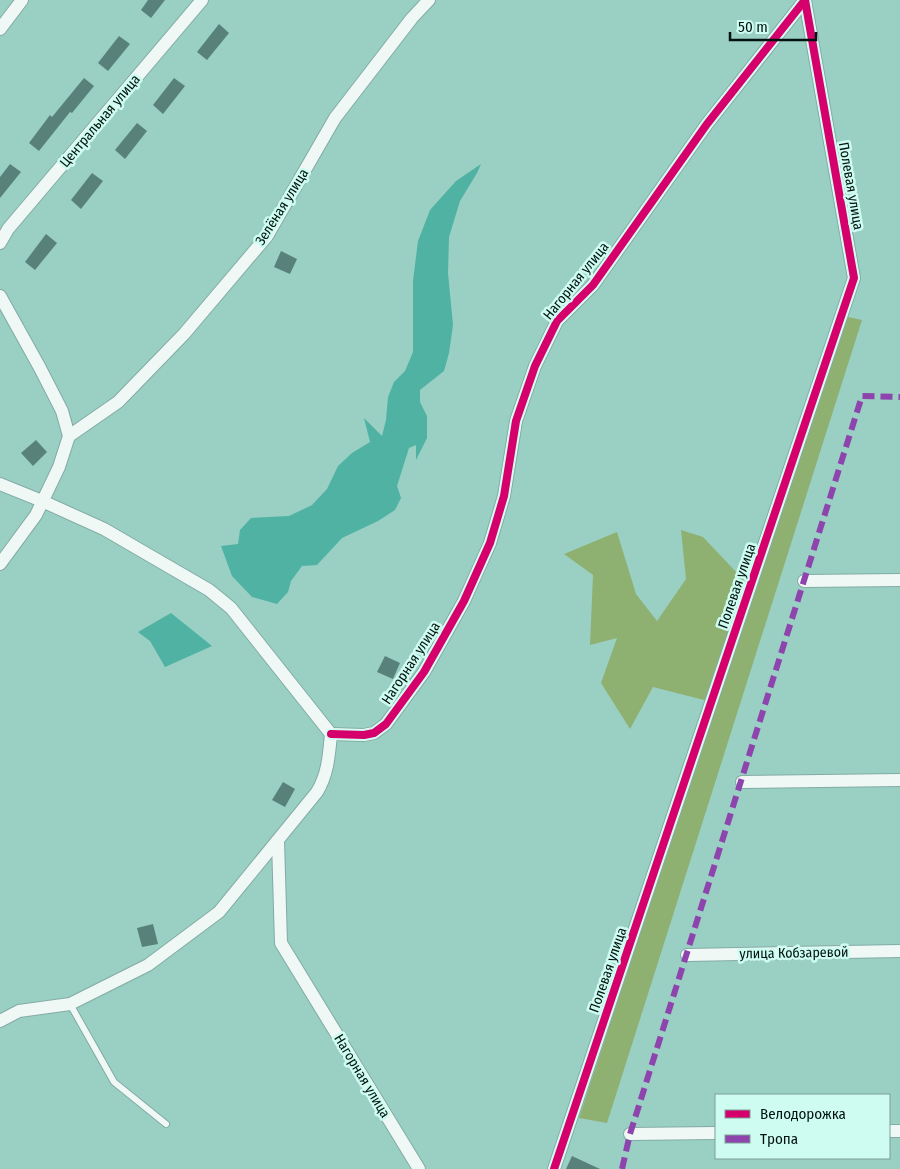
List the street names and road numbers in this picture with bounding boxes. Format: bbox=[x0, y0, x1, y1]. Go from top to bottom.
street label: Центральная улица bbox=[56, 71, 144, 171]
street label: Полевая улица bbox=[835, 141, 867, 231]
street label: Зелёная улица bbox=[252, 165, 312, 248]
street label: Нагорная улица bbox=[540, 239, 613, 323]
street label: Полевая улица bbox=[715, 541, 760, 631]
street label: Нагорная улица bbox=[378, 618, 444, 707]
street label: Полевая улица bbox=[586, 925, 631, 1015]
street label: улица Кобзаревой bbox=[739, 944, 849, 962]
street label: Нагорная улица bbox=[330, 1031, 394, 1121]

